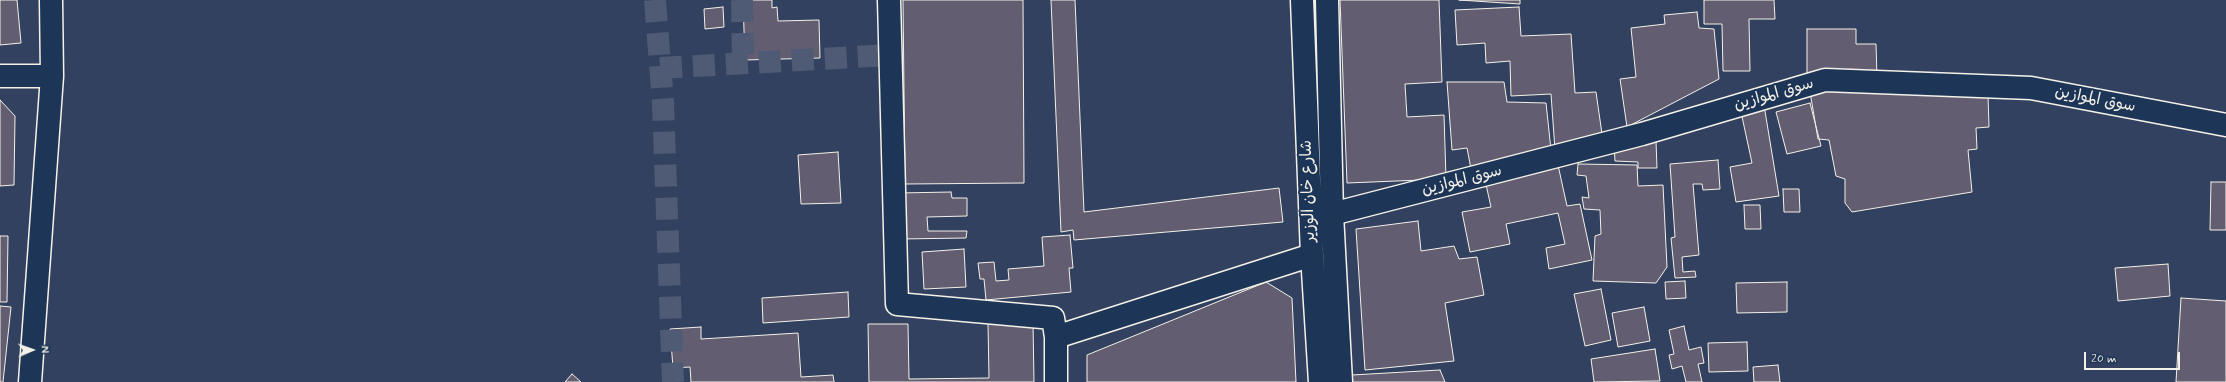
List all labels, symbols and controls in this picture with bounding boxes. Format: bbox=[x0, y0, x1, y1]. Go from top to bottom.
street label: سوق الموازين bbox=[1732, 74, 1816, 116]
street label: سوق الموازين bbox=[2053, 83, 2137, 117]
street label: شارع خان الوزير bbox=[1298, 140, 1320, 242]
street label: سوق الموازين bbox=[1420, 162, 1504, 200]
north arrow bbox=[12, 330, 52, 370]
scale bar bbox=[2086, 344, 2182, 370]
text: N bbox=[37, 346, 51, 353]
text: 20 m bbox=[2091, 351, 2117, 367]

